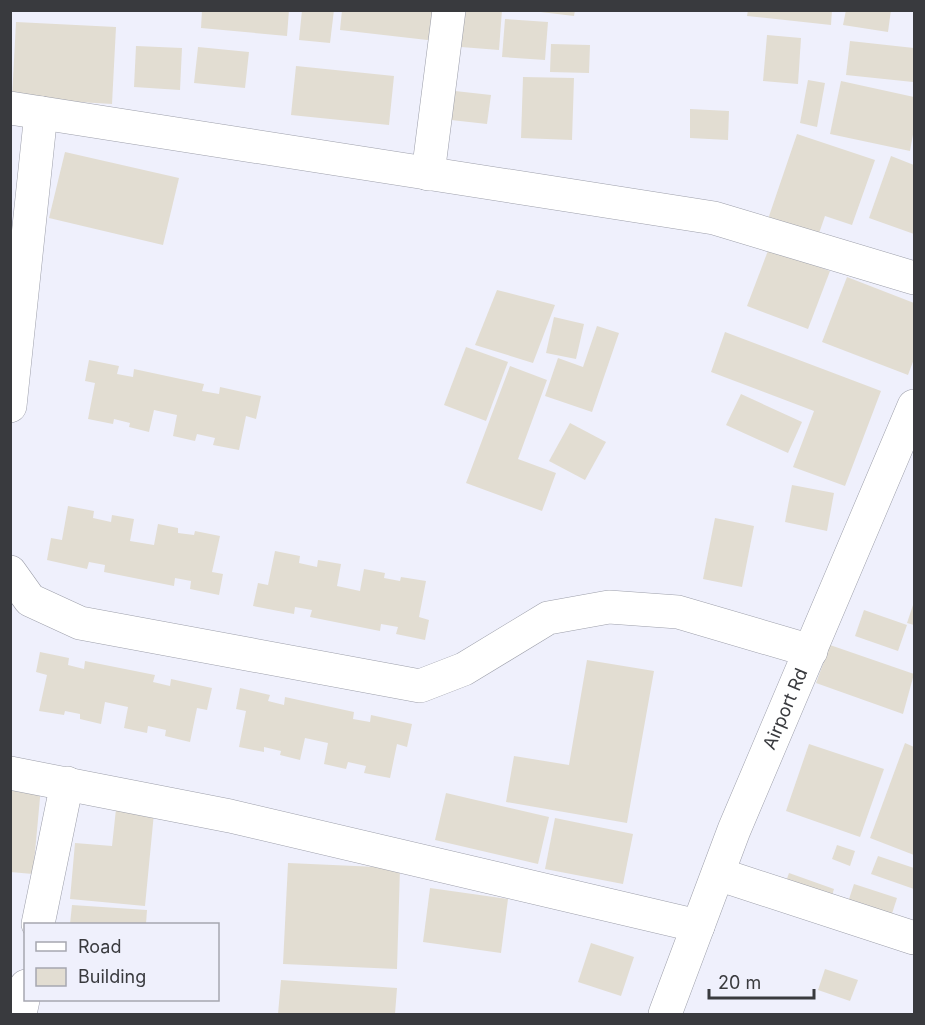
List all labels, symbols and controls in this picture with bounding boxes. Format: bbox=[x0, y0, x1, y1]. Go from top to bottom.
street label: Airport Rd bbox=[758, 665, 811, 753]
legend bbox=[24, 923, 219, 1001]
text: Road bbox=[78, 936, 121, 957]
scale bar bbox=[709, 962, 814, 1000]
text: Building bbox=[78, 966, 146, 987]
text: 20 m bbox=[718, 972, 761, 993]

